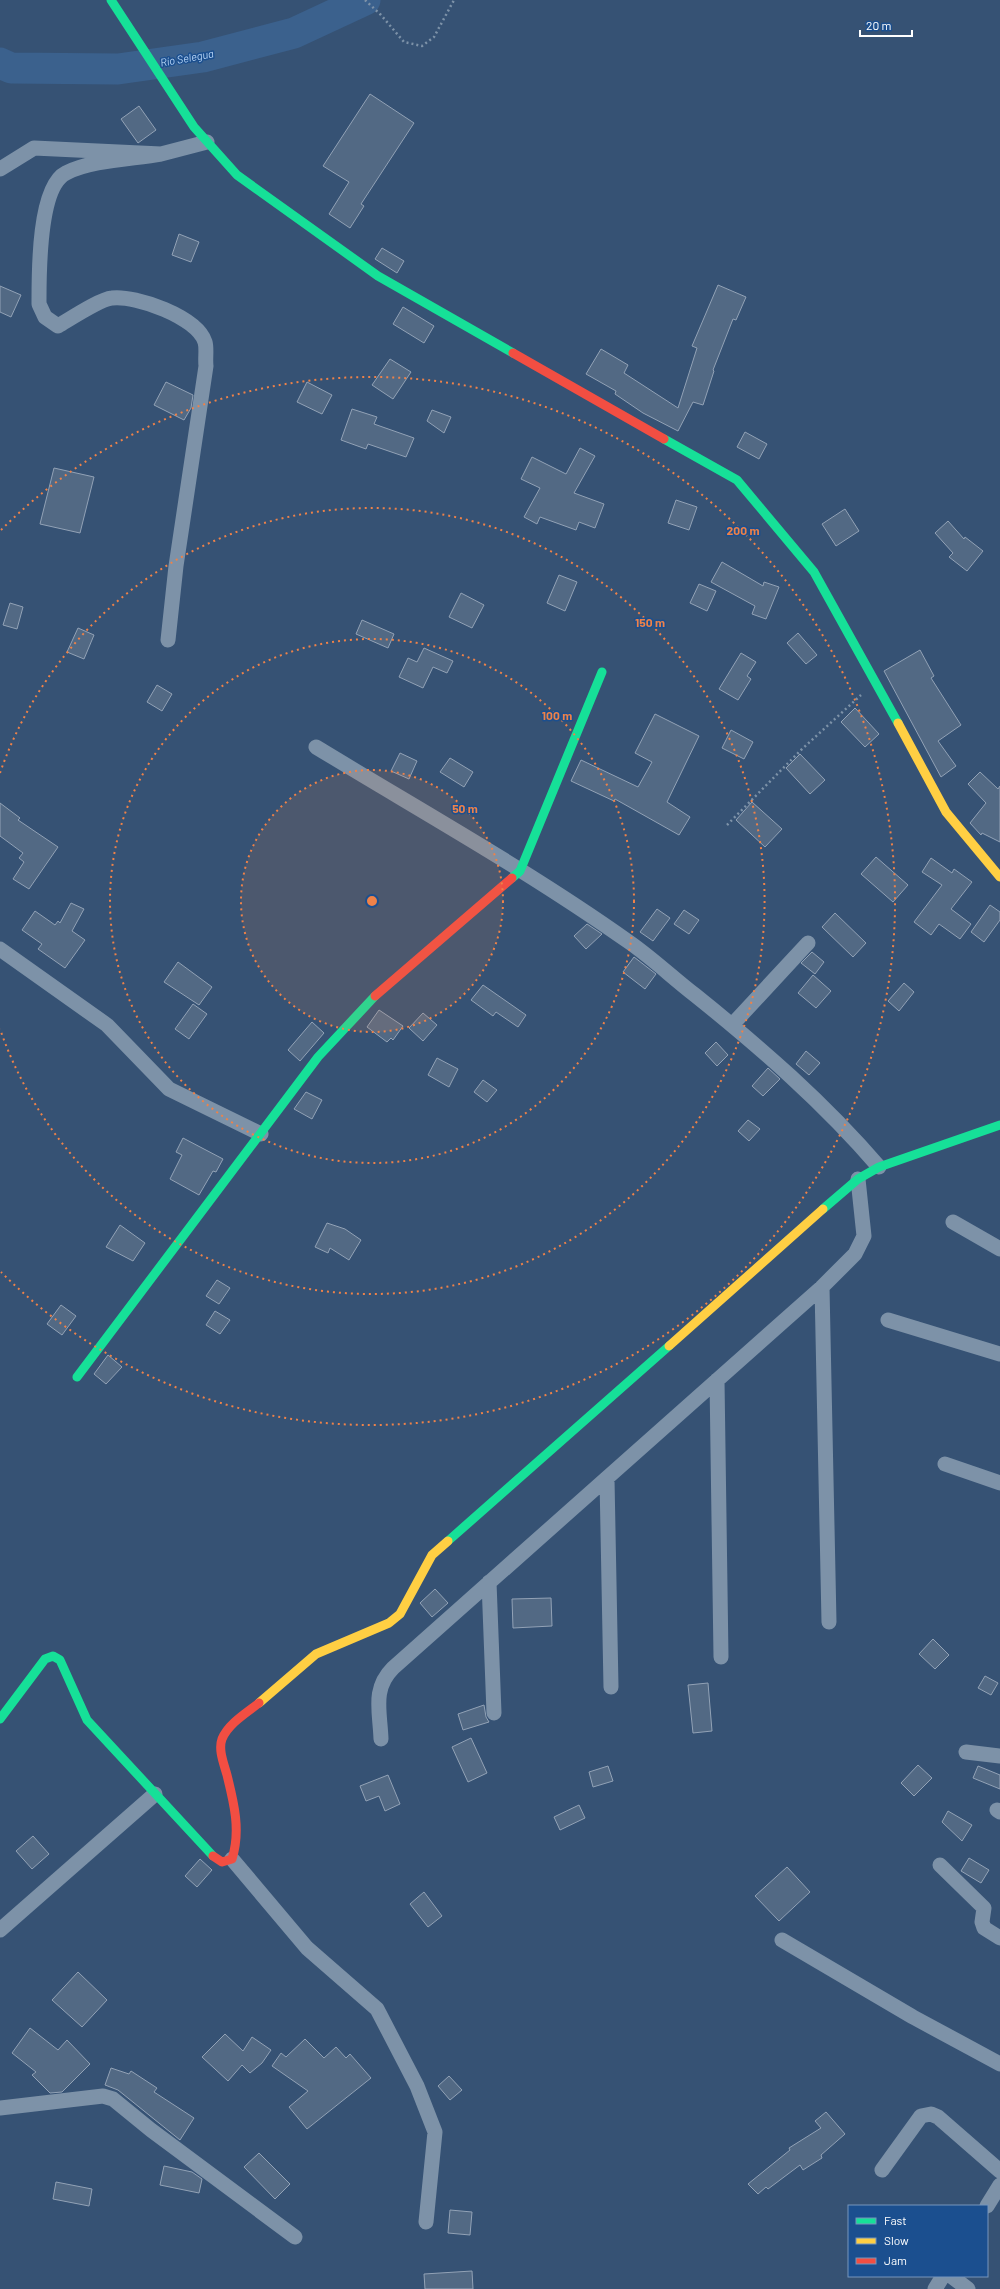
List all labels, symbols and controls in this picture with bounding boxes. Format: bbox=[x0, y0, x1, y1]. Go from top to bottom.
scale bar bbox=[860, 12, 912, 38]
text: 20 m bbox=[866, 18, 892, 32]
water label: Río Selegua bbox=[159, 46, 215, 69]
text: 200 m bbox=[727, 523, 759, 537]
text: 150 m bbox=[635, 615, 665, 629]
text: 100 m bbox=[542, 708, 572, 722]
text: 50 m bbox=[452, 801, 478, 815]
centre of rings bbox=[365, 894, 379, 908]
legend bbox=[848, 2205, 988, 2277]
text: Fast bbox=[884, 2213, 907, 2227]
text: Slow bbox=[884, 2233, 909, 2247]
text: Jam bbox=[884, 2253, 907, 2267]

